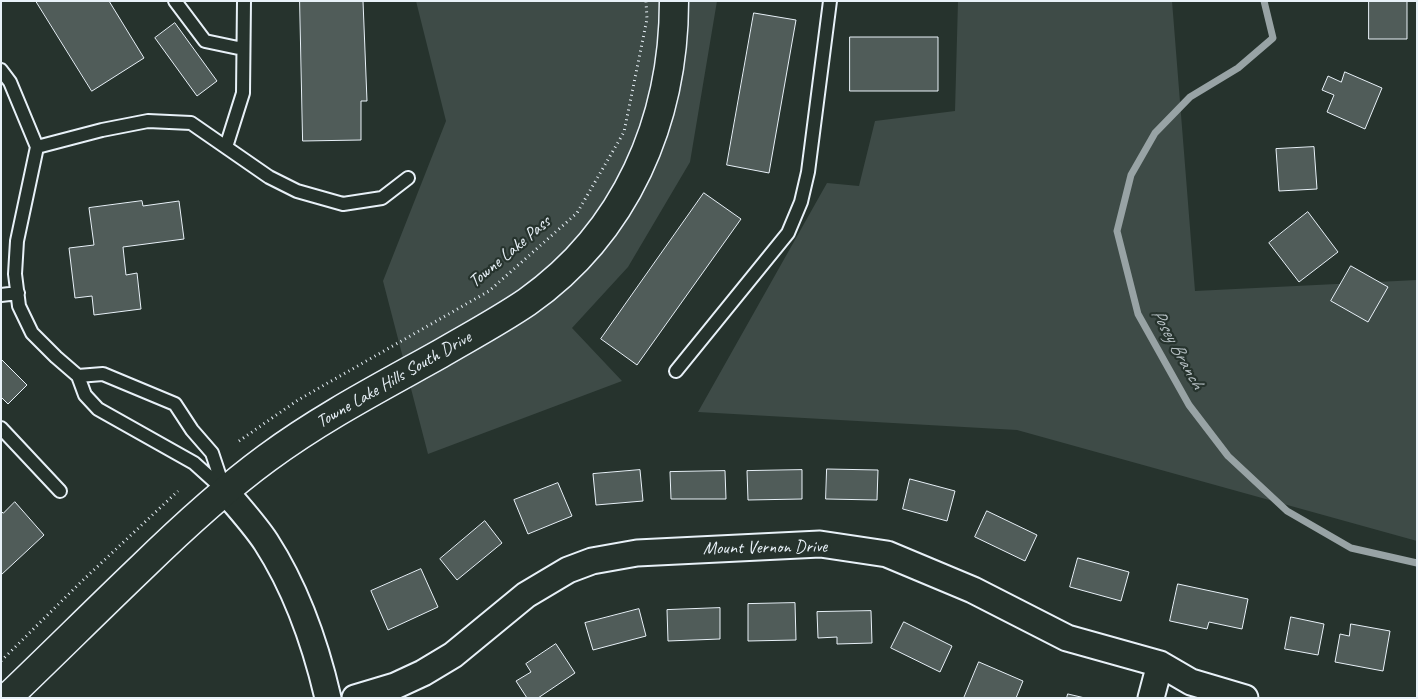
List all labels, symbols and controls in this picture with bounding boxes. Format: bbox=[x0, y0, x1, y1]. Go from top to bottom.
street label: Towne Lake Pass bbox=[465, 211, 555, 293]
water label: Posey Branch bbox=[1146, 305, 1208, 393]
street label: Towne Lake Hills South Drive bbox=[313, 327, 475, 433]
street label: Mount Vernon Drive bbox=[703, 536, 827, 560]

